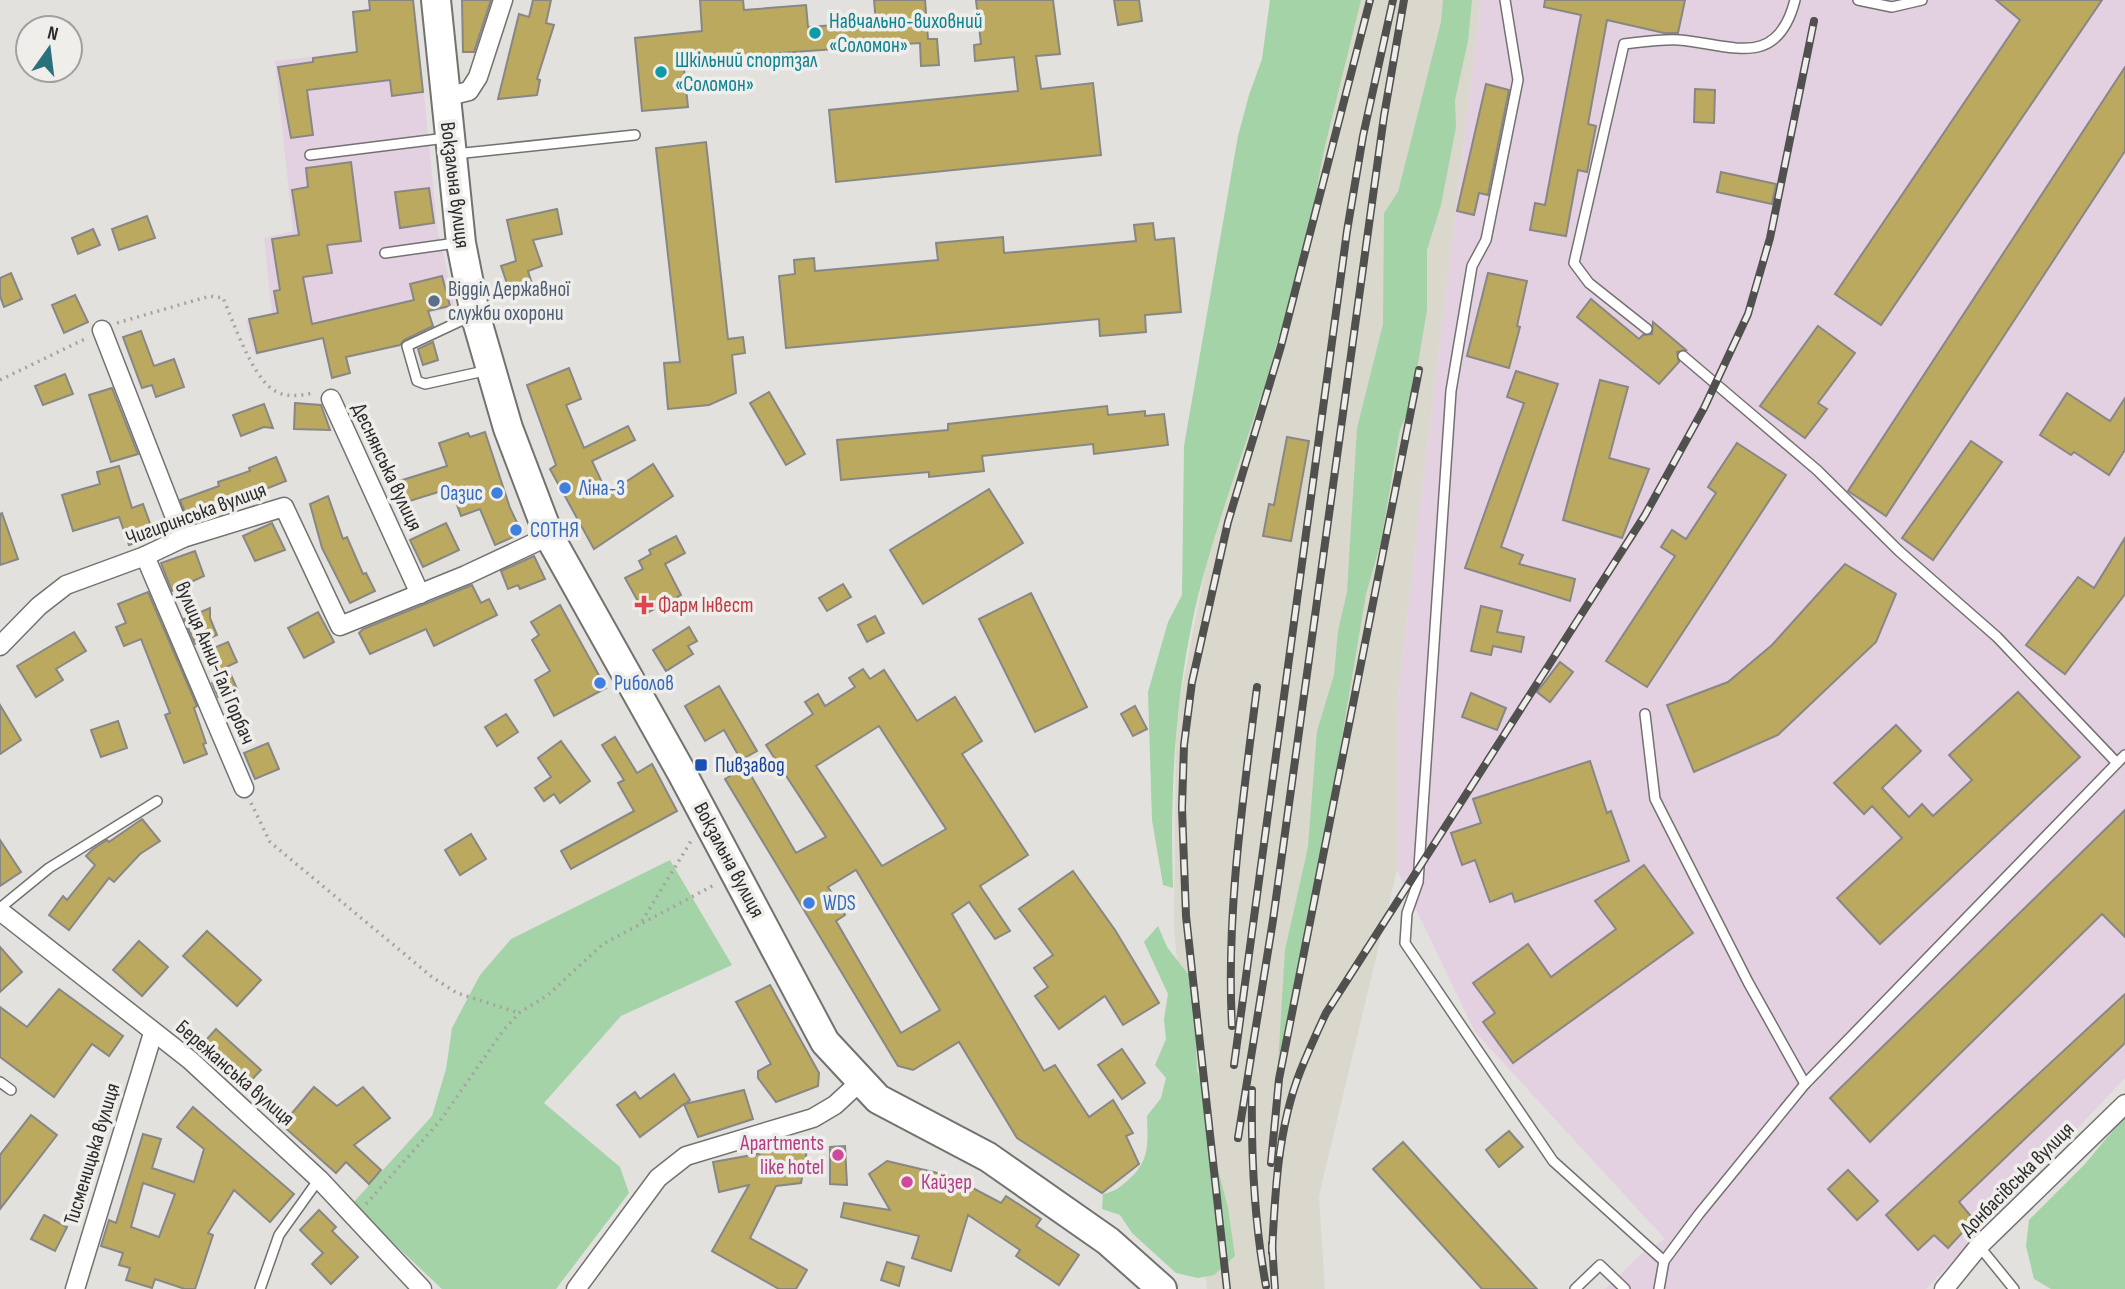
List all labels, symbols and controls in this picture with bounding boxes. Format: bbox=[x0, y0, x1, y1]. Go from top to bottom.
place label: Навчально-виховний «Соломон» bbox=[829, 9, 982, 58]
north arrow bbox=[14, 14, 84, 84]
text: N bbox=[45, 22, 60, 46]
marker: Навчально-виховний «Соломон» bbox=[807, 25, 823, 41]
place label: Шкільний спортзал «Соломон» bbox=[675, 48, 818, 97]
marker: Шкільний спортзал «Соломон» bbox=[653, 64, 669, 80]
street label: Вокзальна вулиця bbox=[435, 120, 475, 250]
place label: Відділ Державної служби охорони bbox=[448, 277, 571, 326]
marker: Відділ Державної служби охорони bbox=[426, 293, 442, 309]
street label: Деснянська вулиця bbox=[346, 399, 428, 535]
place label: Ліна-3 bbox=[578, 476, 625, 501]
street label: Чигиринська вулиця bbox=[122, 477, 270, 551]
marker: Ліна-3 bbox=[557, 480, 573, 496]
place label: Оазис bbox=[440, 481, 483, 506]
marker: Оазис bbox=[489, 485, 505, 501]
place label: СОТНЯ bbox=[530, 518, 579, 543]
marker: СОТНЯ bbox=[508, 522, 524, 538]
street label: вулиця Анни-Галі Горбач bbox=[169, 578, 261, 748]
place label: Фарм Інвест bbox=[658, 593, 753, 618]
marker: Фарм Інвест bbox=[636, 597, 652, 613]
place label: Риболов bbox=[614, 671, 674, 696]
marker: Риболов bbox=[592, 675, 608, 691]
place label: Пивзавод bbox=[715, 753, 785, 778]
marker: Пивзавод bbox=[693, 757, 709, 773]
street label: Вокзальна вулиця bbox=[688, 798, 770, 922]
place label: WDS bbox=[823, 891, 856, 916]
marker: WDS bbox=[801, 895, 817, 911]
street label: Бережанська вулиця bbox=[171, 1015, 299, 1131]
street label: Тисменицька вулиця bbox=[59, 1080, 125, 1228]
street label: Донбасівська вулиця bbox=[1955, 1117, 2079, 1241]
place label: Apartments like hotel bbox=[739, 1131, 824, 1180]
marker: Apartments like hotel bbox=[830, 1147, 846, 1163]
place label: Кайзер bbox=[921, 1170, 972, 1195]
marker: Кайзер bbox=[899, 1174, 915, 1190]

